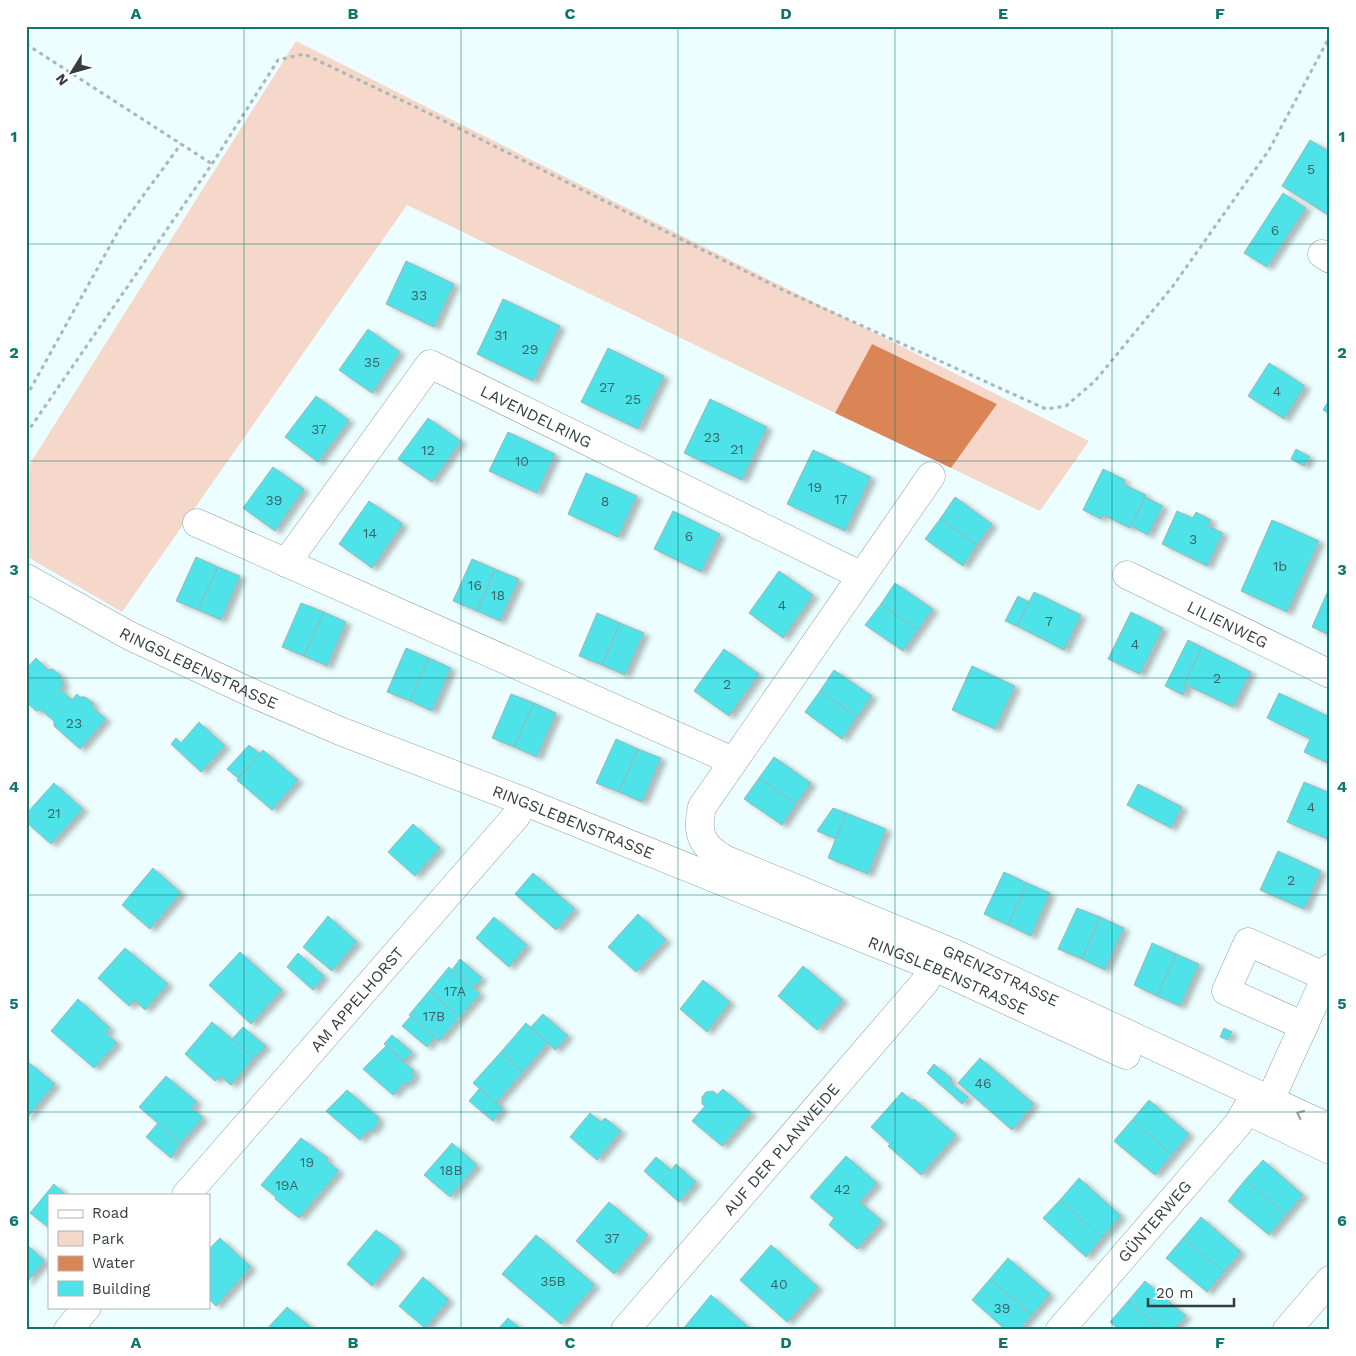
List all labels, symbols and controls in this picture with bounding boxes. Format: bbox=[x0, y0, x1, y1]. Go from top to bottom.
text: A bbox=[131, 4, 142, 23]
text: B bbox=[348, 4, 359, 23]
text: C bbox=[565, 4, 576, 23]
text: D bbox=[780, 4, 792, 23]
text: E bbox=[998, 4, 1008, 23]
text: F bbox=[1215, 4, 1225, 23]
north arrow bbox=[48, 48, 98, 98]
text: N bbox=[52, 71, 71, 89]
text: 1 bbox=[11, 127, 17, 146]
text: 1 bbox=[1339, 127, 1345, 146]
house number: 5 bbox=[1307, 161, 1315, 177]
house number: 6 bbox=[1271, 222, 1279, 238]
house number: 33 bbox=[411, 287, 427, 303]
house number: 31 bbox=[494, 327, 508, 343]
house number: 29 bbox=[522, 341, 538, 357]
text: 2 bbox=[9, 343, 19, 362]
text: 2 bbox=[1337, 343, 1347, 362]
house number: 35 bbox=[364, 354, 380, 370]
house number: 27 bbox=[599, 379, 615, 395]
street label: LAVENDELRING bbox=[477, 381, 595, 452]
house number: 4 bbox=[1273, 383, 1281, 399]
house number: 25 bbox=[625, 391, 641, 407]
house number: 37 bbox=[311, 421, 327, 437]
house number: 23 bbox=[704, 429, 720, 445]
house number: 21 bbox=[730, 441, 744, 457]
house number: 12 bbox=[421, 442, 435, 458]
house number: 10 bbox=[515, 453, 529, 469]
house number: 19 bbox=[808, 479, 822, 495]
house number: 17 bbox=[834, 491, 848, 507]
house number: 39 bbox=[266, 492, 282, 508]
house number: 8 bbox=[601, 493, 609, 509]
house number: 14 bbox=[363, 525, 377, 541]
house number: 6 bbox=[685, 528, 693, 544]
house number: 3 bbox=[1189, 531, 1197, 547]
house number: 1b bbox=[1273, 558, 1287, 574]
text: 3 bbox=[9, 560, 19, 579]
text: 3 bbox=[1337, 560, 1347, 579]
house number: 16 bbox=[468, 577, 482, 593]
house number: 18 bbox=[491, 587, 505, 603]
house number: 4 bbox=[778, 597, 786, 613]
street label: LILIENWEG bbox=[1184, 597, 1271, 652]
house number: 7 bbox=[1045, 613, 1053, 629]
street label: RINGSLEBENSTRASSE bbox=[116, 623, 281, 713]
house number: 4 bbox=[1131, 636, 1139, 652]
house number: 2 bbox=[1213, 670, 1221, 686]
house number: 2 bbox=[723, 676, 731, 692]
house number: 23 bbox=[66, 715, 82, 731]
text: 4 bbox=[9, 777, 19, 796]
text: 4 bbox=[1337, 777, 1347, 796]
street label: RINGSLEBENSTRASSE bbox=[490, 781, 657, 863]
house number: 4 bbox=[1307, 799, 1315, 815]
house number: 21 bbox=[47, 805, 61, 821]
house number: 2 bbox=[1287, 872, 1295, 888]
street label: RINGSLEBENSTRASSE bbox=[865, 932, 1031, 1019]
street label: GRENZSTRASSE bbox=[940, 941, 1062, 1011]
street label: AM APPELHORST bbox=[306, 943, 408, 1056]
house number: 17A bbox=[444, 983, 466, 999]
text: 5 bbox=[9, 994, 19, 1013]
text: 5 bbox=[1337, 994, 1347, 1013]
house number: 17B bbox=[423, 1008, 445, 1024]
house number: 46 bbox=[974, 1075, 992, 1091]
street label: AUF DER PLANWEIDE bbox=[719, 1079, 843, 1219]
one-way arrow bbox=[1296, 1110, 1305, 1120]
house number: 19 bbox=[300, 1154, 314, 1170]
house number: 18B bbox=[439, 1162, 463, 1178]
house number: 19A bbox=[275, 1177, 299, 1193]
street label: GÜNTERWEG bbox=[1114, 1177, 1195, 1266]
house number: 42 bbox=[834, 1181, 850, 1197]
legend bbox=[48, 1194, 210, 1308]
text: Road bbox=[92, 1204, 129, 1222]
text: 6 bbox=[9, 1211, 19, 1230]
text: 6 bbox=[1337, 1211, 1347, 1230]
text: Park bbox=[92, 1230, 125, 1248]
house number: 37 bbox=[604, 1230, 620, 1246]
text: Water bbox=[92, 1254, 135, 1272]
house number: 35B bbox=[540, 1273, 566, 1289]
house number: 40 bbox=[770, 1276, 788, 1292]
scale bar bbox=[1148, 1276, 1235, 1308]
text: Building bbox=[92, 1280, 150, 1298]
text: 20 m bbox=[1156, 1284, 1194, 1302]
house number: 39 bbox=[994, 1300, 1010, 1316]
text: A bbox=[131, 1333, 142, 1352]
text: B bbox=[348, 1333, 359, 1352]
text: C bbox=[565, 1333, 576, 1352]
text: D bbox=[780, 1333, 792, 1352]
text: E bbox=[998, 1333, 1008, 1352]
text: F bbox=[1215, 1333, 1225, 1352]

